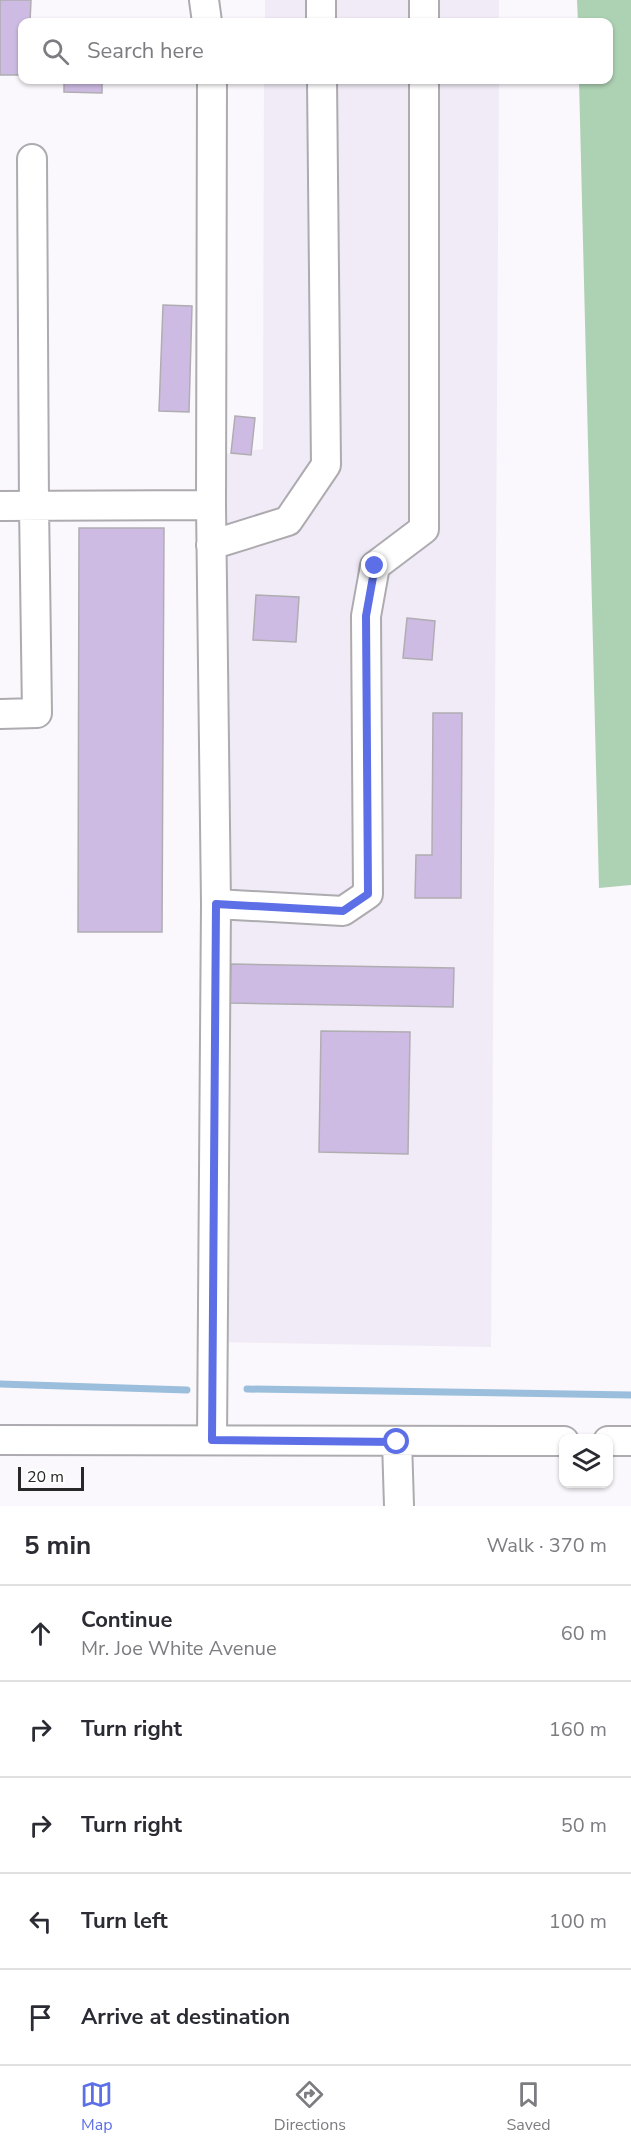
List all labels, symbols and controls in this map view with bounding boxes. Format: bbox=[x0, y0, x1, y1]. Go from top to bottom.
search box bbox=[18, 18, 613, 84]
icon: search bbox=[39, 35, 72, 68]
text: Search here bbox=[87, 36, 204, 66]
route end bbox=[361, 552, 387, 578]
route start bbox=[383, 1428, 409, 1454]
map controls bbox=[559, 1434, 613, 1488]
button: layers bbox=[559, 1434, 613, 1488]
scale bar bbox=[18, 1464, 84, 1492]
text: 20 m bbox=[27, 1466, 64, 1488]
text: 5 min bbox=[24, 1528, 91, 1563]
text: Walk · 370 m bbox=[487, 1532, 607, 1559]
text: Continue bbox=[81, 1605, 172, 1635]
icon: ahead bbox=[24, 1617, 57, 1650]
text: 60 m bbox=[561, 1620, 607, 1647]
text: Mr. Joe White Avenue bbox=[81, 1635, 277, 1662]
icon: right bbox=[24, 1713, 57, 1746]
text: Turn right bbox=[81, 1714, 182, 1744]
text: 160 m bbox=[549, 1716, 607, 1743]
icon: right bbox=[24, 1809, 57, 1842]
text: Turn right bbox=[81, 1810, 182, 1840]
text: 50 m bbox=[561, 1812, 607, 1839]
icon: left bbox=[24, 1905, 57, 1938]
text: Turn left bbox=[81, 1906, 168, 1936]
text: 100 m bbox=[549, 1908, 607, 1935]
icon: arrive bbox=[24, 2001, 57, 2034]
text: Arrive at destination bbox=[81, 2002, 290, 2032]
tab: Map bbox=[80, 2078, 113, 2136]
tab: Directions bbox=[274, 2078, 346, 2136]
tab: Saved bbox=[507, 2078, 551, 2136]

